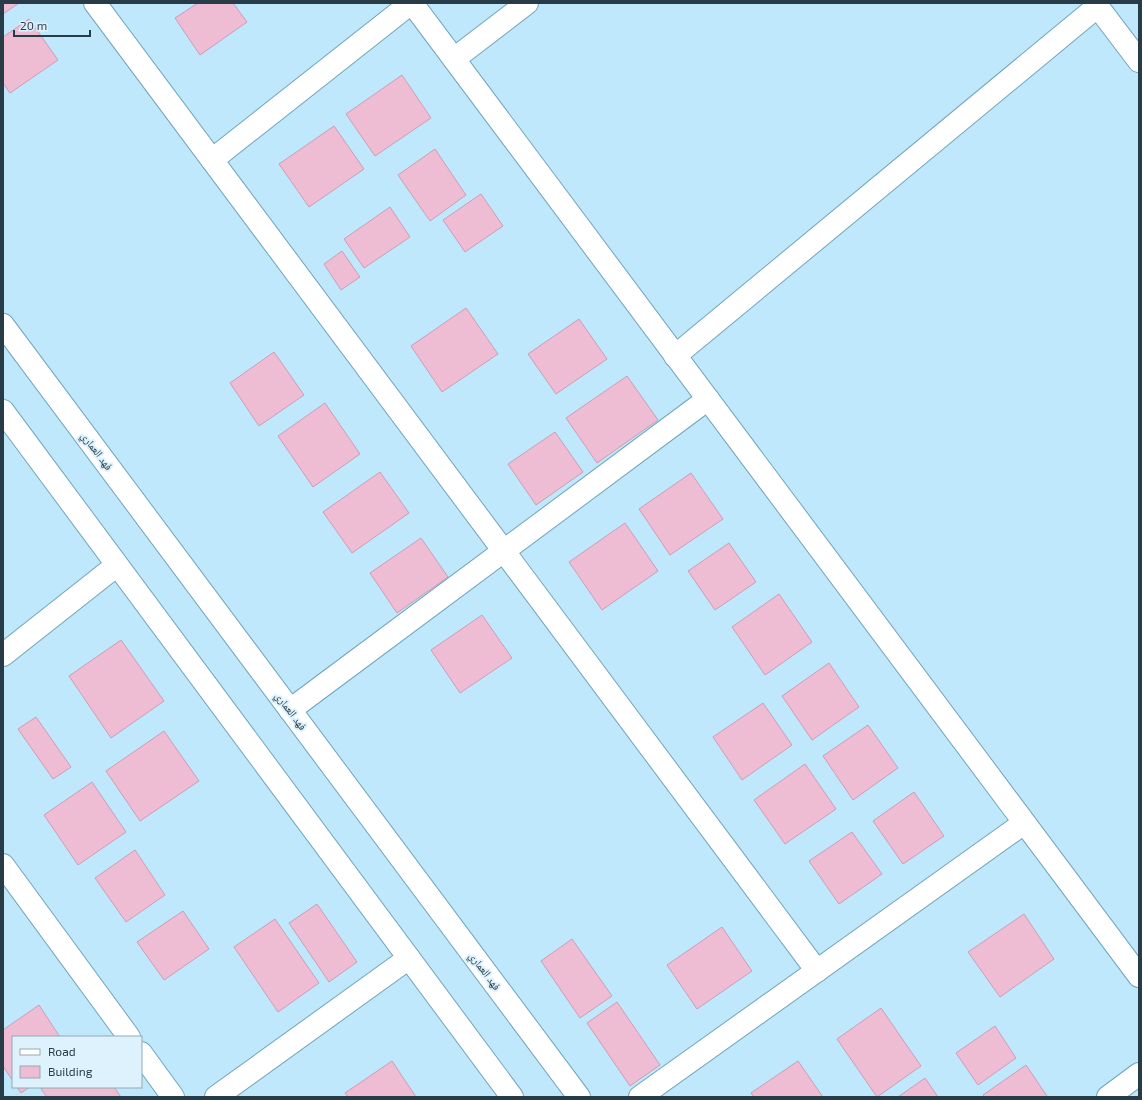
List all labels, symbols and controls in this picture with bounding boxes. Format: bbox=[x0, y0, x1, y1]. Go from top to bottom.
scale bar bbox=[14, 12, 90, 38]
text: 20 m bbox=[20, 18, 47, 32]
street label: فهد العماري bbox=[77, 429, 116, 474]
street label: فهد العماري bbox=[271, 689, 310, 734]
street label: فهد العماري bbox=[465, 949, 504, 994]
legend bbox=[12, 1036, 142, 1088]
text: Road bbox=[48, 1044, 76, 1058]
text: Building bbox=[48, 1064, 93, 1078]

